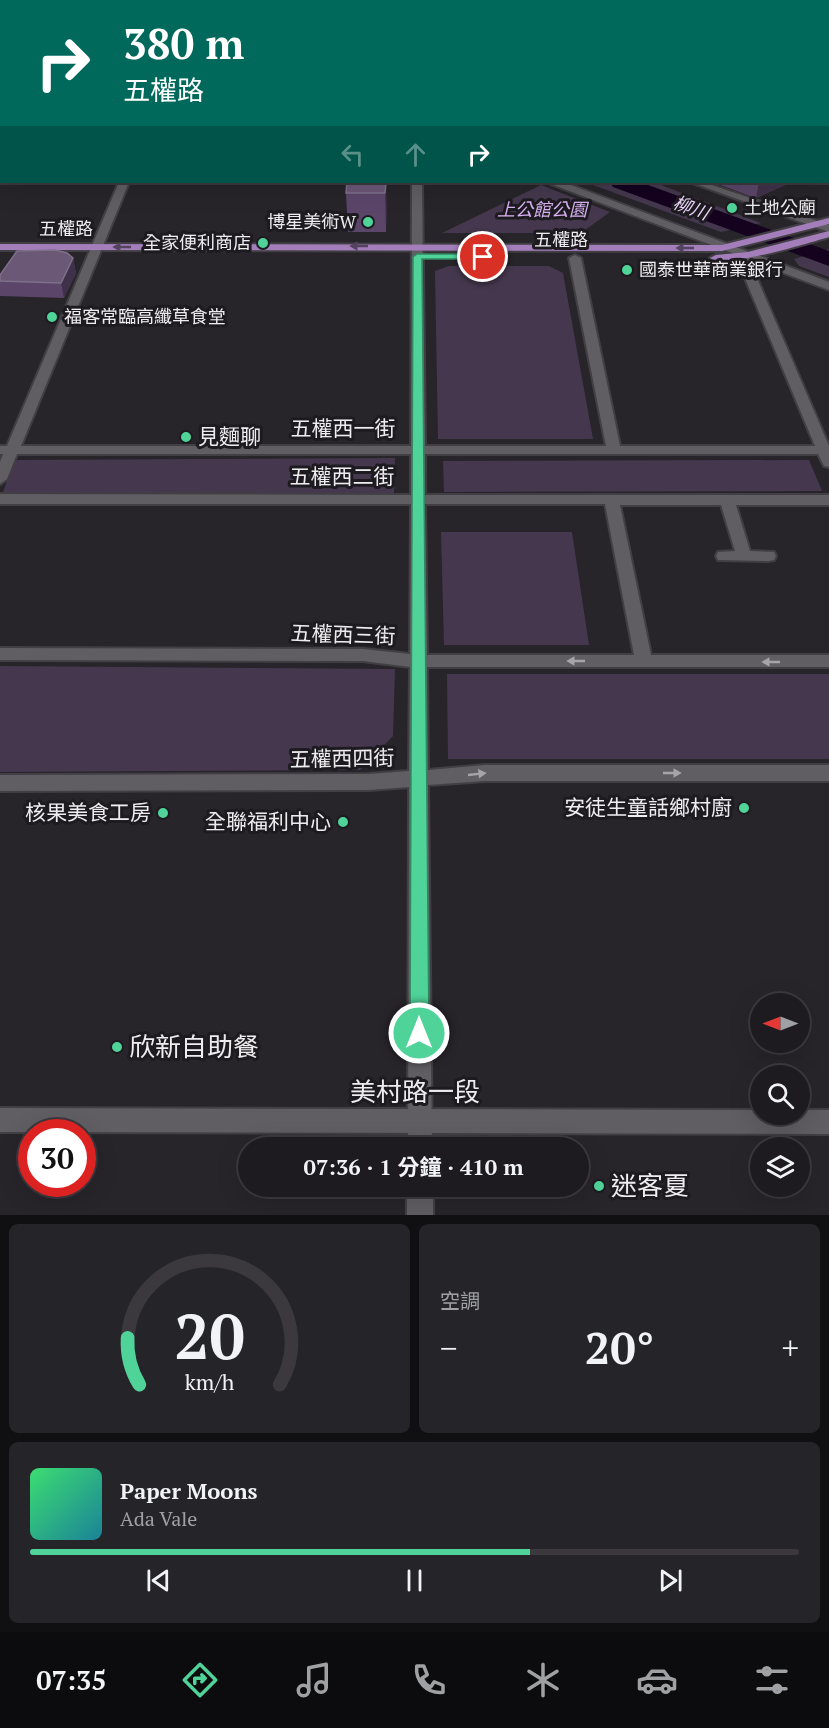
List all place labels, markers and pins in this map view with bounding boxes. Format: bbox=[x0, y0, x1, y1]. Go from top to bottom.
place label: 土地公廟 bbox=[744, 195, 816, 219]
marker: 土地公廟 bbox=[725, 201, 739, 215]
place label: 博星美術W bbox=[267, 209, 356, 233]
marker: 博星美術W bbox=[361, 215, 375, 229]
place label: 全家便利商店 bbox=[143, 230, 251, 254]
pin bbox=[457, 231, 508, 282]
marker: 全家便利商店 bbox=[256, 236, 270, 250]
place label: 國泰世華商業銀行 bbox=[639, 257, 783, 281]
marker: 國泰世華商業銀行 bbox=[620, 263, 634, 277]
place label: 福客常臨高纖草食堂 bbox=[64, 304, 226, 328]
marker: 福客常臨高纖草食堂 bbox=[45, 310, 59, 324]
place label: 見麵聊 bbox=[198, 422, 261, 450]
marker: 見麵聊 bbox=[179, 430, 193, 444]
place label: 安徒生童話鄉村廚 bbox=[564, 793, 732, 821]
place label: 核果美食工房 bbox=[25, 798, 151, 826]
marker: 安徒生童話鄉村廚 bbox=[737, 801, 751, 815]
marker: 核果美食工房 bbox=[156, 806, 170, 820]
place label: 全聯福利中心 bbox=[205, 807, 331, 835]
marker: 全聯福利中心 bbox=[336, 815, 350, 829]
place label: 欣新自助餐 bbox=[129, 1029, 259, 1063]
marker: 欣新自助餐 bbox=[110, 1040, 124, 1054]
place label: 迷客夏 bbox=[611, 1168, 689, 1202]
marker: 迷客夏 bbox=[592, 1179, 606, 1193]

